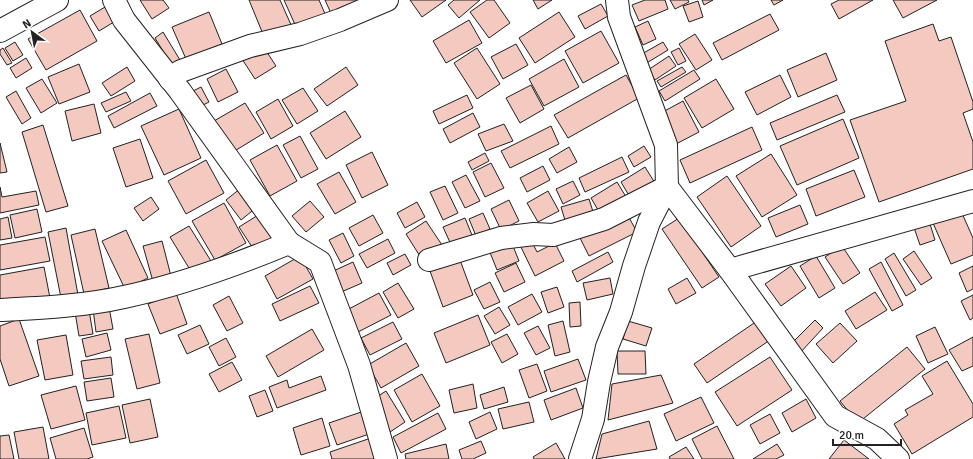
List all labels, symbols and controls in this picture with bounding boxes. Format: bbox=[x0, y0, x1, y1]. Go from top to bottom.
north arrow bbox=[12, 12, 52, 52]
text: N bbox=[20, 16, 34, 31]
scale bar bbox=[833, 421, 901, 447]
text: 20 m bbox=[839, 428, 864, 443]

